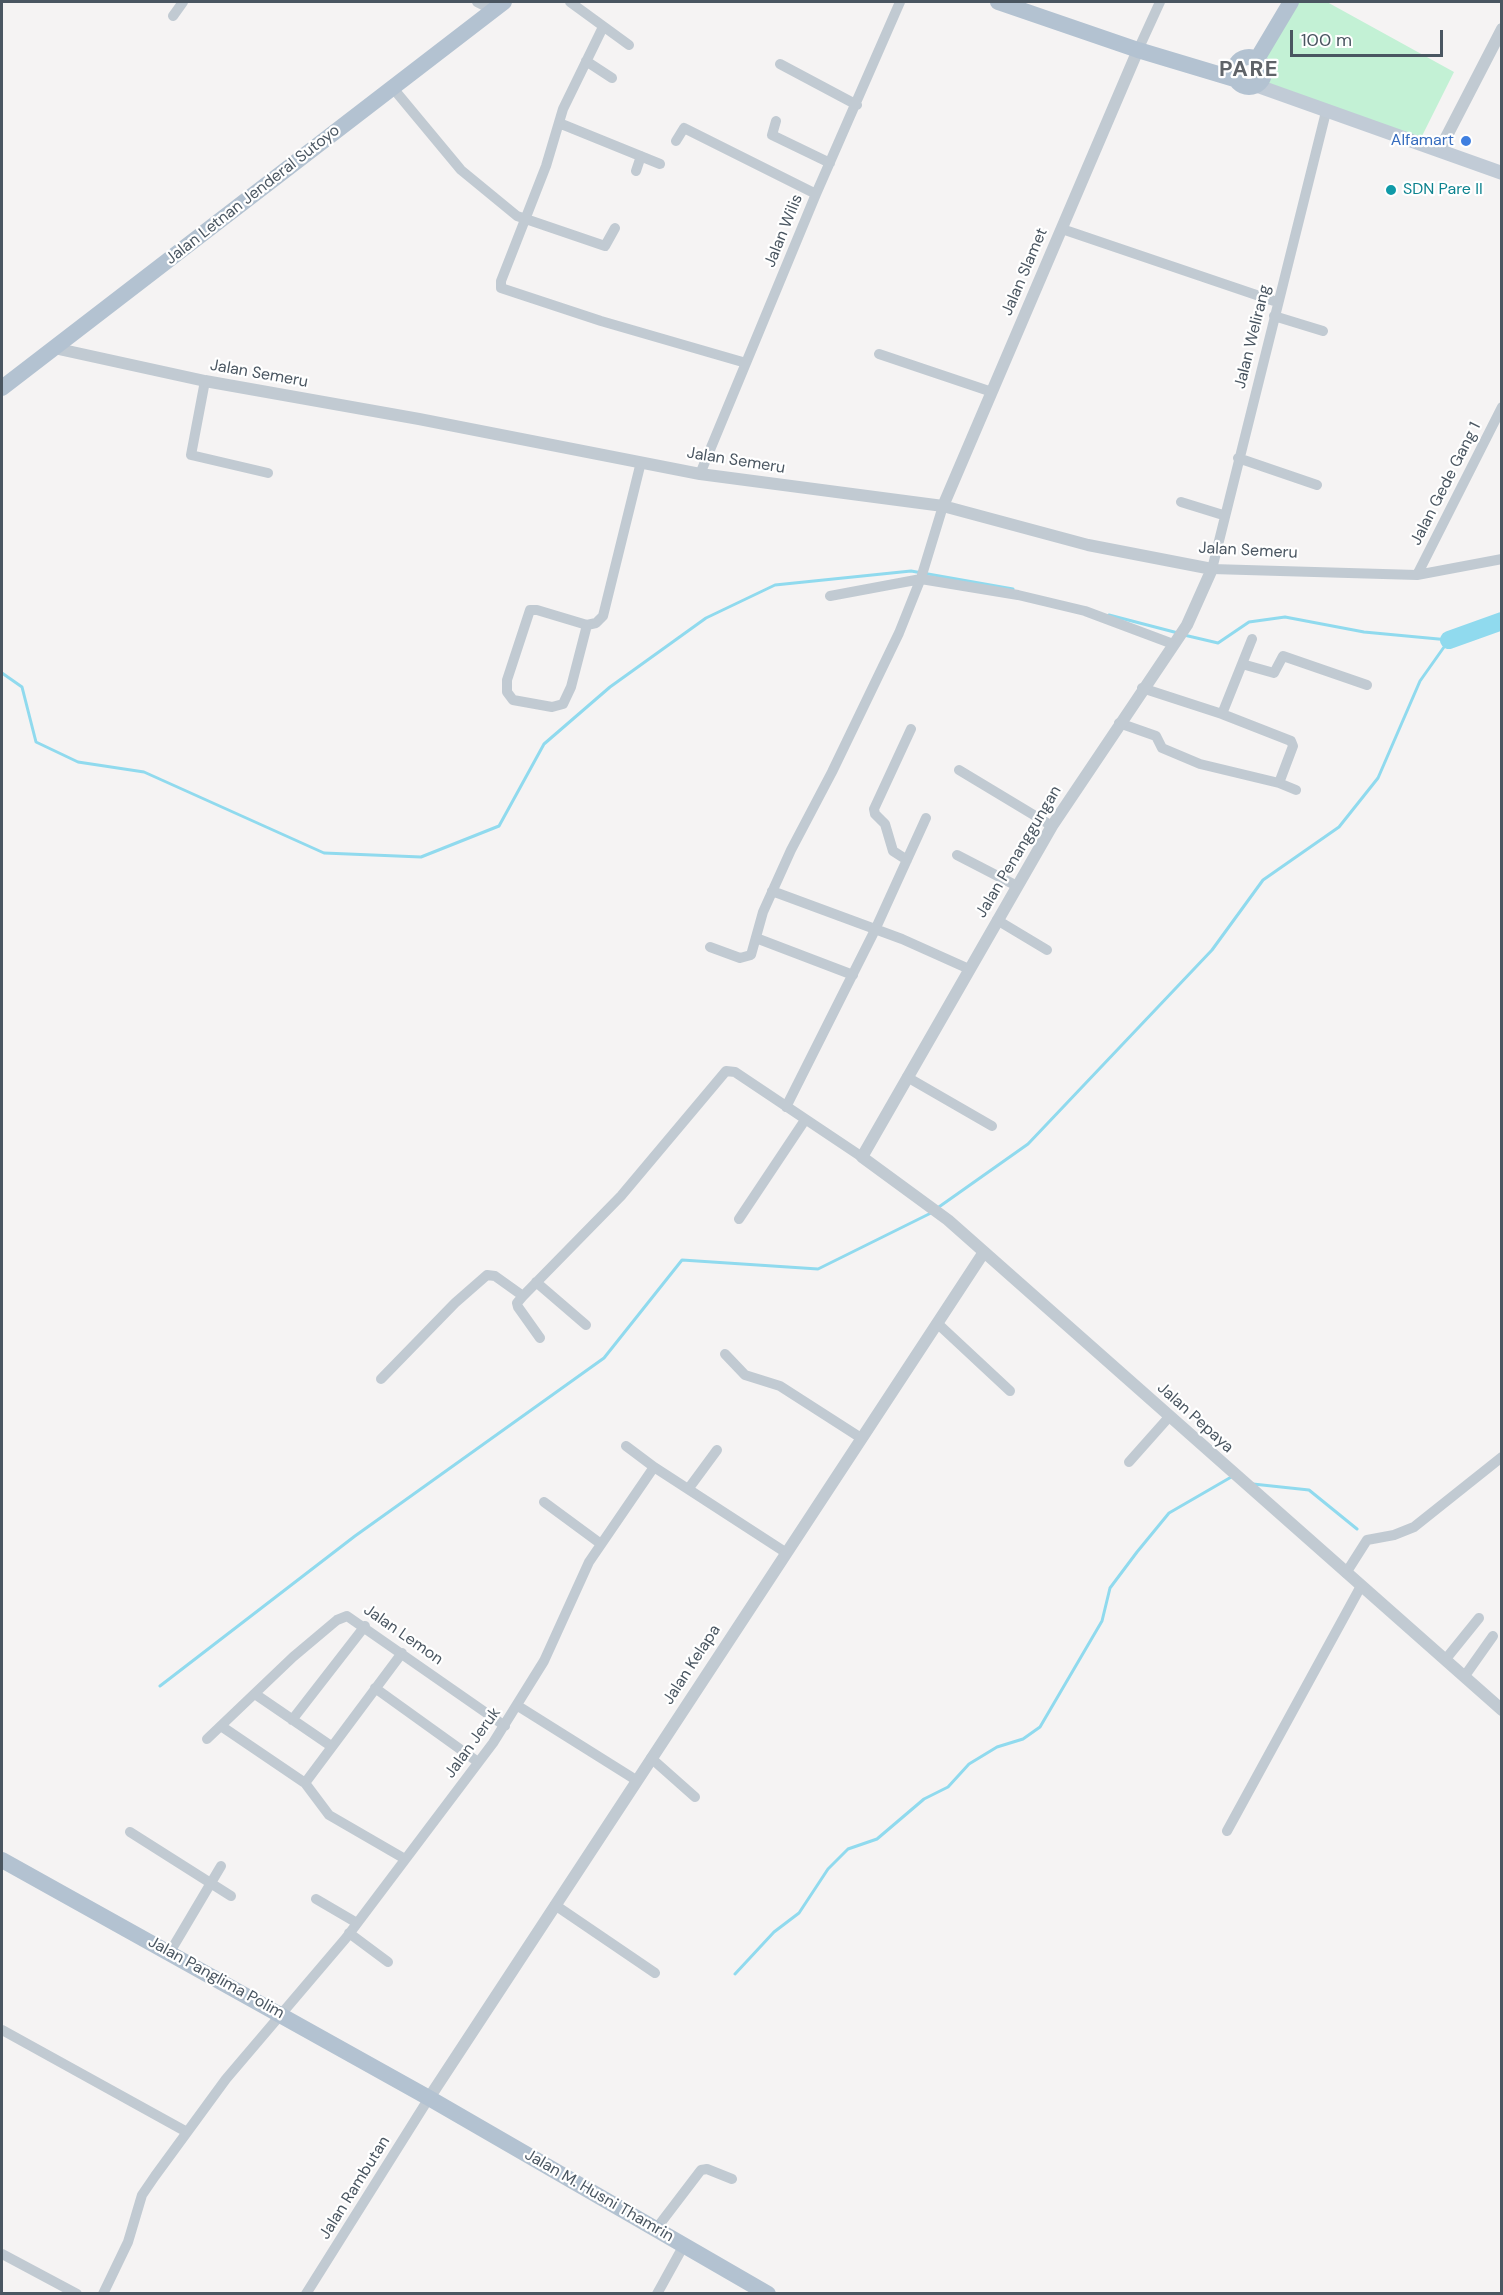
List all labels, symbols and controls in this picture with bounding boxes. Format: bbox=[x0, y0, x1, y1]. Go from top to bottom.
scale bar bbox=[1293, 18, 1446, 56]
text: 100 m bbox=[1301, 28, 1352, 52]
district label: PARE bbox=[1219, 57, 1279, 83]
street label: Jalan Letnan Jenderal Sutoyo bbox=[162, 121, 344, 269]
place label: Alfamart bbox=[1391, 131, 1454, 151]
marker: Alfamart bbox=[1459, 134, 1473, 148]
place label: SDN Pare II bbox=[1403, 180, 1483, 200]
marker: SDN Pare II bbox=[1384, 183, 1398, 197]
street label: Jalan Wilis bbox=[761, 192, 807, 270]
street label: Jalan Slamet bbox=[998, 225, 1052, 319]
street label: Jalan Welirang bbox=[1231, 283, 1275, 391]
street label: Jalan Semeru bbox=[208, 356, 310, 392]
street label: Jalan Gede Gang 1 bbox=[1407, 419, 1485, 549]
street label: Jalan Semeru bbox=[685, 444, 787, 478]
street label: Jalan Semeru bbox=[1198, 539, 1298, 563]
street label: Jalan Penanggungan bbox=[972, 783, 1066, 921]
street label: Jalan Pepaya bbox=[1153, 1379, 1237, 1457]
street label: Jalan Lemon bbox=[360, 1601, 446, 1669]
street label: Jalan Kelapa bbox=[659, 1621, 725, 1709]
street label: Jalan Jeruk bbox=[441, 1704, 505, 1782]
street label: Jalan Panglima Polim bbox=[145, 1933, 287, 2023]
street label: Jalan Rambutan bbox=[316, 2133, 394, 2243]
street label: Jalan M. Husni Thamrin bbox=[521, 2145, 677, 2247]

